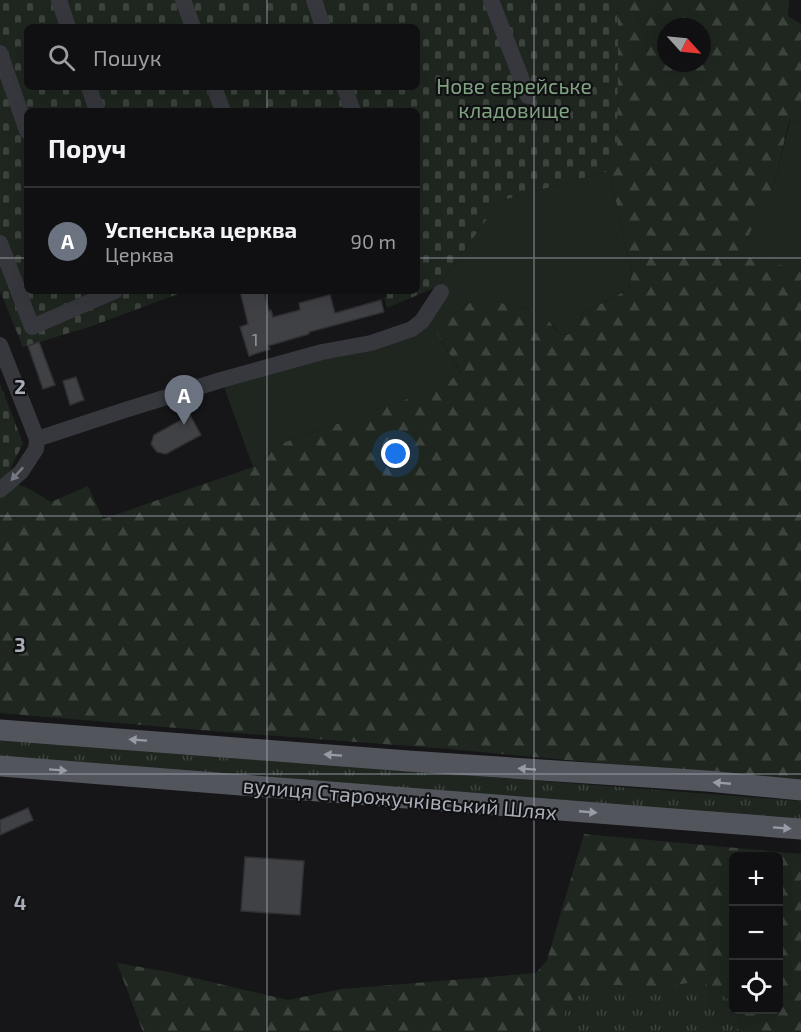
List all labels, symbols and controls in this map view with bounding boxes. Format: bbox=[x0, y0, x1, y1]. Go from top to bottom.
north arrow bbox=[657, 18, 711, 72]
search box bbox=[24, 24, 420, 90]
icon: search bbox=[45, 41, 78, 74]
text: Пошук bbox=[93, 44, 162, 70]
park label: Нове єврейське кладовище bbox=[436, 73, 592, 122]
text: Поруч bbox=[48, 132, 126, 163]
text: Успенська церква bbox=[105, 216, 297, 242]
text: A bbox=[61, 229, 74, 253]
text: 90 m bbox=[351, 229, 396, 253]
text: Церква bbox=[105, 242, 174, 266]
house number: 1 bbox=[251, 328, 259, 350]
text: 2 bbox=[14, 374, 26, 398]
pin: A bbox=[164, 376, 204, 425]
your location bbox=[381, 439, 410, 468]
one-way arrow bbox=[10, 467, 24, 482]
text: 3 bbox=[14, 632, 26, 656]
one-way arrow bbox=[129, 735, 148, 745]
one-way arrow bbox=[323, 750, 342, 760]
one-way arrow bbox=[518, 764, 537, 774]
one-way arrow bbox=[49, 765, 68, 775]
street label: вулиця Старожучківський Шлях bbox=[242, 772, 558, 825]
one-way arrow bbox=[712, 778, 731, 788]
one-way arrow bbox=[578, 808, 597, 817]
one-way arrow bbox=[773, 823, 792, 832]
map controls bbox=[729, 852, 783, 1014]
button: + bbox=[729, 852, 783, 906]
text: 4 bbox=[14, 890, 27, 914]
button: − bbox=[729, 906, 783, 960]
button: locate bbox=[729, 960, 783, 1014]

